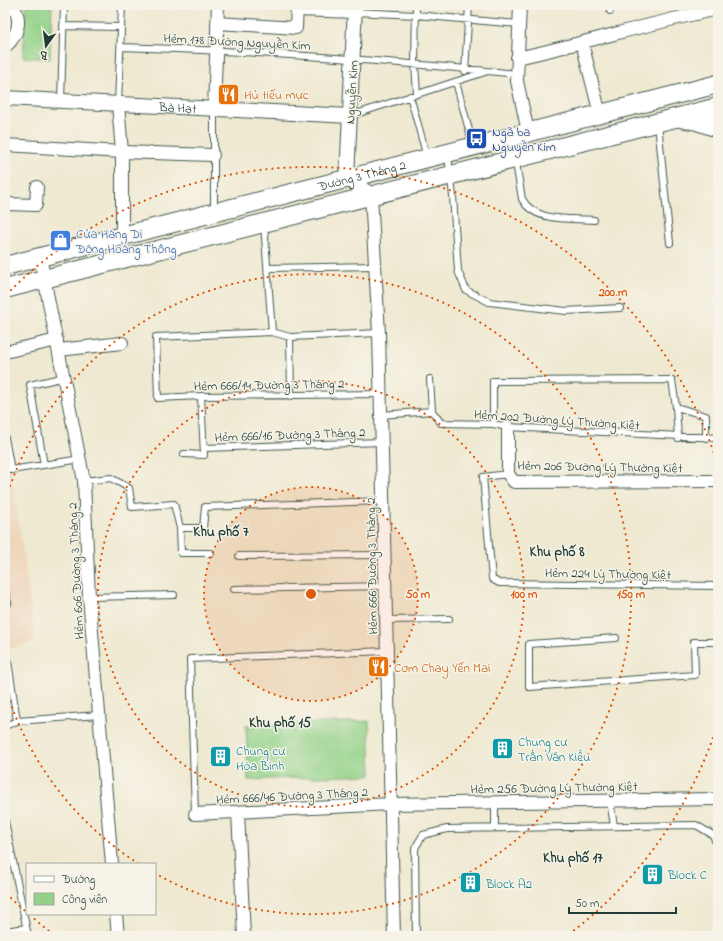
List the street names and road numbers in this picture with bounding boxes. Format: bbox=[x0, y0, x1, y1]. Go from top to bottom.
street label: Hẻm 178 Đường Nguyễn Kim bbox=[163, 29, 311, 57]
street label: Nguyễn Kim bbox=[341, 60, 365, 125]
street label: Bà Hạt bbox=[157, 98, 198, 119]
street label: Đường 3 Tháng 2 bbox=[315, 156, 408, 197]
street label: Hẻm 666/14 Đường 3 Tháng 2 bbox=[194, 375, 345, 397]
street label: Hẻm 202 Đường Lý Thường Kiệt bbox=[473, 405, 641, 437]
street label: Hẻm 666/16 Đường 3 Tháng 2 bbox=[214, 423, 366, 449]
street label: Hẻm 206 Đường Lý Thường Kiệt bbox=[517, 457, 683, 479]
street label: Hẻm 666 Đường 3 Tháng 2 bbox=[362, 497, 384, 635]
street label: Hẻm 606 Đường 3 Tháng 2 bbox=[63, 501, 91, 640]
street label: Hẻm 224 Lý Thường Kiệt bbox=[545, 564, 672, 586]
street label: Hẻm 256 Đường Lý Thường Kiệt bbox=[470, 778, 638, 800]
street label: Hẻm 666/46 Đường 3 Tháng 2 bbox=[216, 783, 369, 811]

